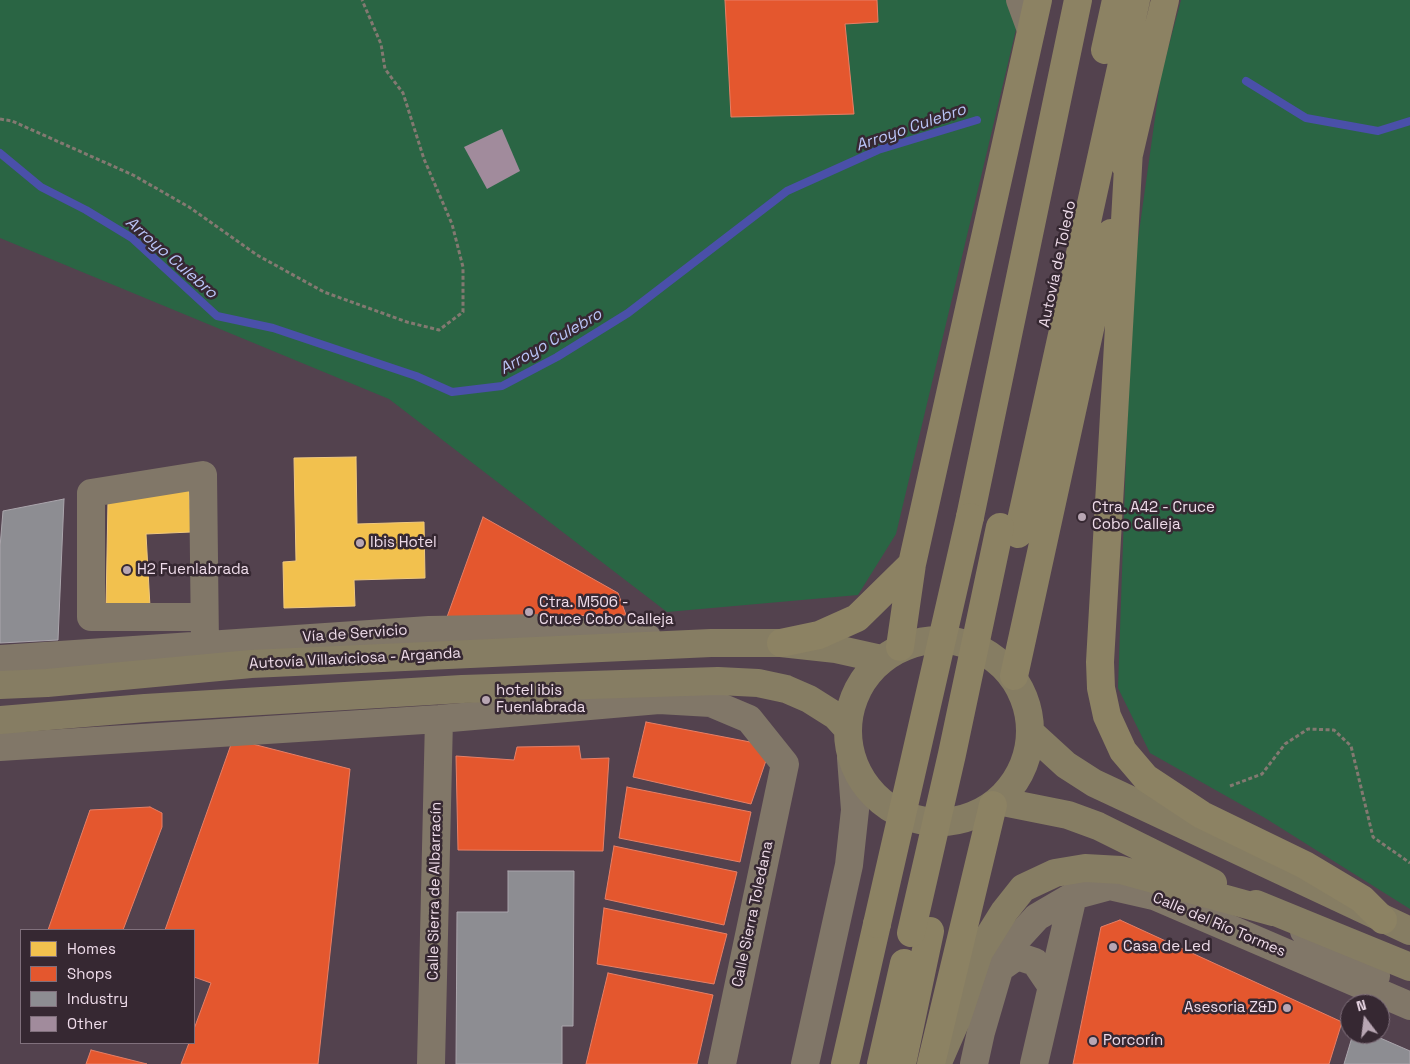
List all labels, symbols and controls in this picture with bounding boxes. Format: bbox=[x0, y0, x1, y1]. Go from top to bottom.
water label: Arroyo Culebro bbox=[854, 100, 968, 156]
street label: Autovía de Toledo bbox=[1036, 199, 1080, 329]
water label: Arroyo Culebro bbox=[121, 213, 221, 303]
water label: Arroyo Culebro bbox=[496, 305, 606, 379]
place label: Ctra. A42 - Cruce Cobo Calleja bbox=[1092, 499, 1215, 534]
marker: Ctra. A42 - Cruce Cobo Calleja bbox=[1076, 511, 1088, 523]
place label: Ibis Hotel bbox=[370, 534, 437, 552]
marker: Ibis Hotel bbox=[354, 537, 366, 549]
place label: H2 Fuenlabrada bbox=[137, 561, 249, 579]
marker: H2 Fuenlabrada bbox=[121, 564, 133, 576]
place label: Ctra. M506 - Cruce Cobo Calleja bbox=[539, 594, 674, 629]
marker: Ctra. M506 - Cruce Cobo Calleja bbox=[523, 606, 535, 618]
street label: Vía de Servicio bbox=[302, 621, 408, 647]
street label: Autovía Villaviciosa - Arganda bbox=[249, 644, 461, 674]
place label: hotel ibis Fuenlabrada bbox=[496, 682, 585, 717]
marker: hotel ibis Fuenlabrada bbox=[480, 694, 492, 706]
street label: Calle Sierra de Albarracín bbox=[424, 801, 446, 981]
street label: Calle Sierra Toledana bbox=[729, 839, 777, 989]
street label: Calle del Río Tormes bbox=[1150, 889, 1288, 961]
legend bbox=[20, 929, 195, 1044]
place label: Casa de Led bbox=[1123, 938, 1211, 956]
text: Homes bbox=[67, 939, 116, 958]
marker: Casa de Led bbox=[1107, 941, 1119, 953]
text: Shops bbox=[67, 964, 112, 983]
text: Industry bbox=[67, 989, 128, 1008]
north arrow bbox=[1340, 994, 1390, 1044]
text: N bbox=[1355, 996, 1368, 1015]
place label: Asesoria Z&D bbox=[1184, 999, 1277, 1017]
marker: Asesoria Z&D bbox=[1281, 1002, 1293, 1014]
text: Other bbox=[67, 1014, 108, 1033]
place label: Porcorín bbox=[1103, 1032, 1163, 1050]
marker: Porcorín bbox=[1087, 1035, 1099, 1047]

